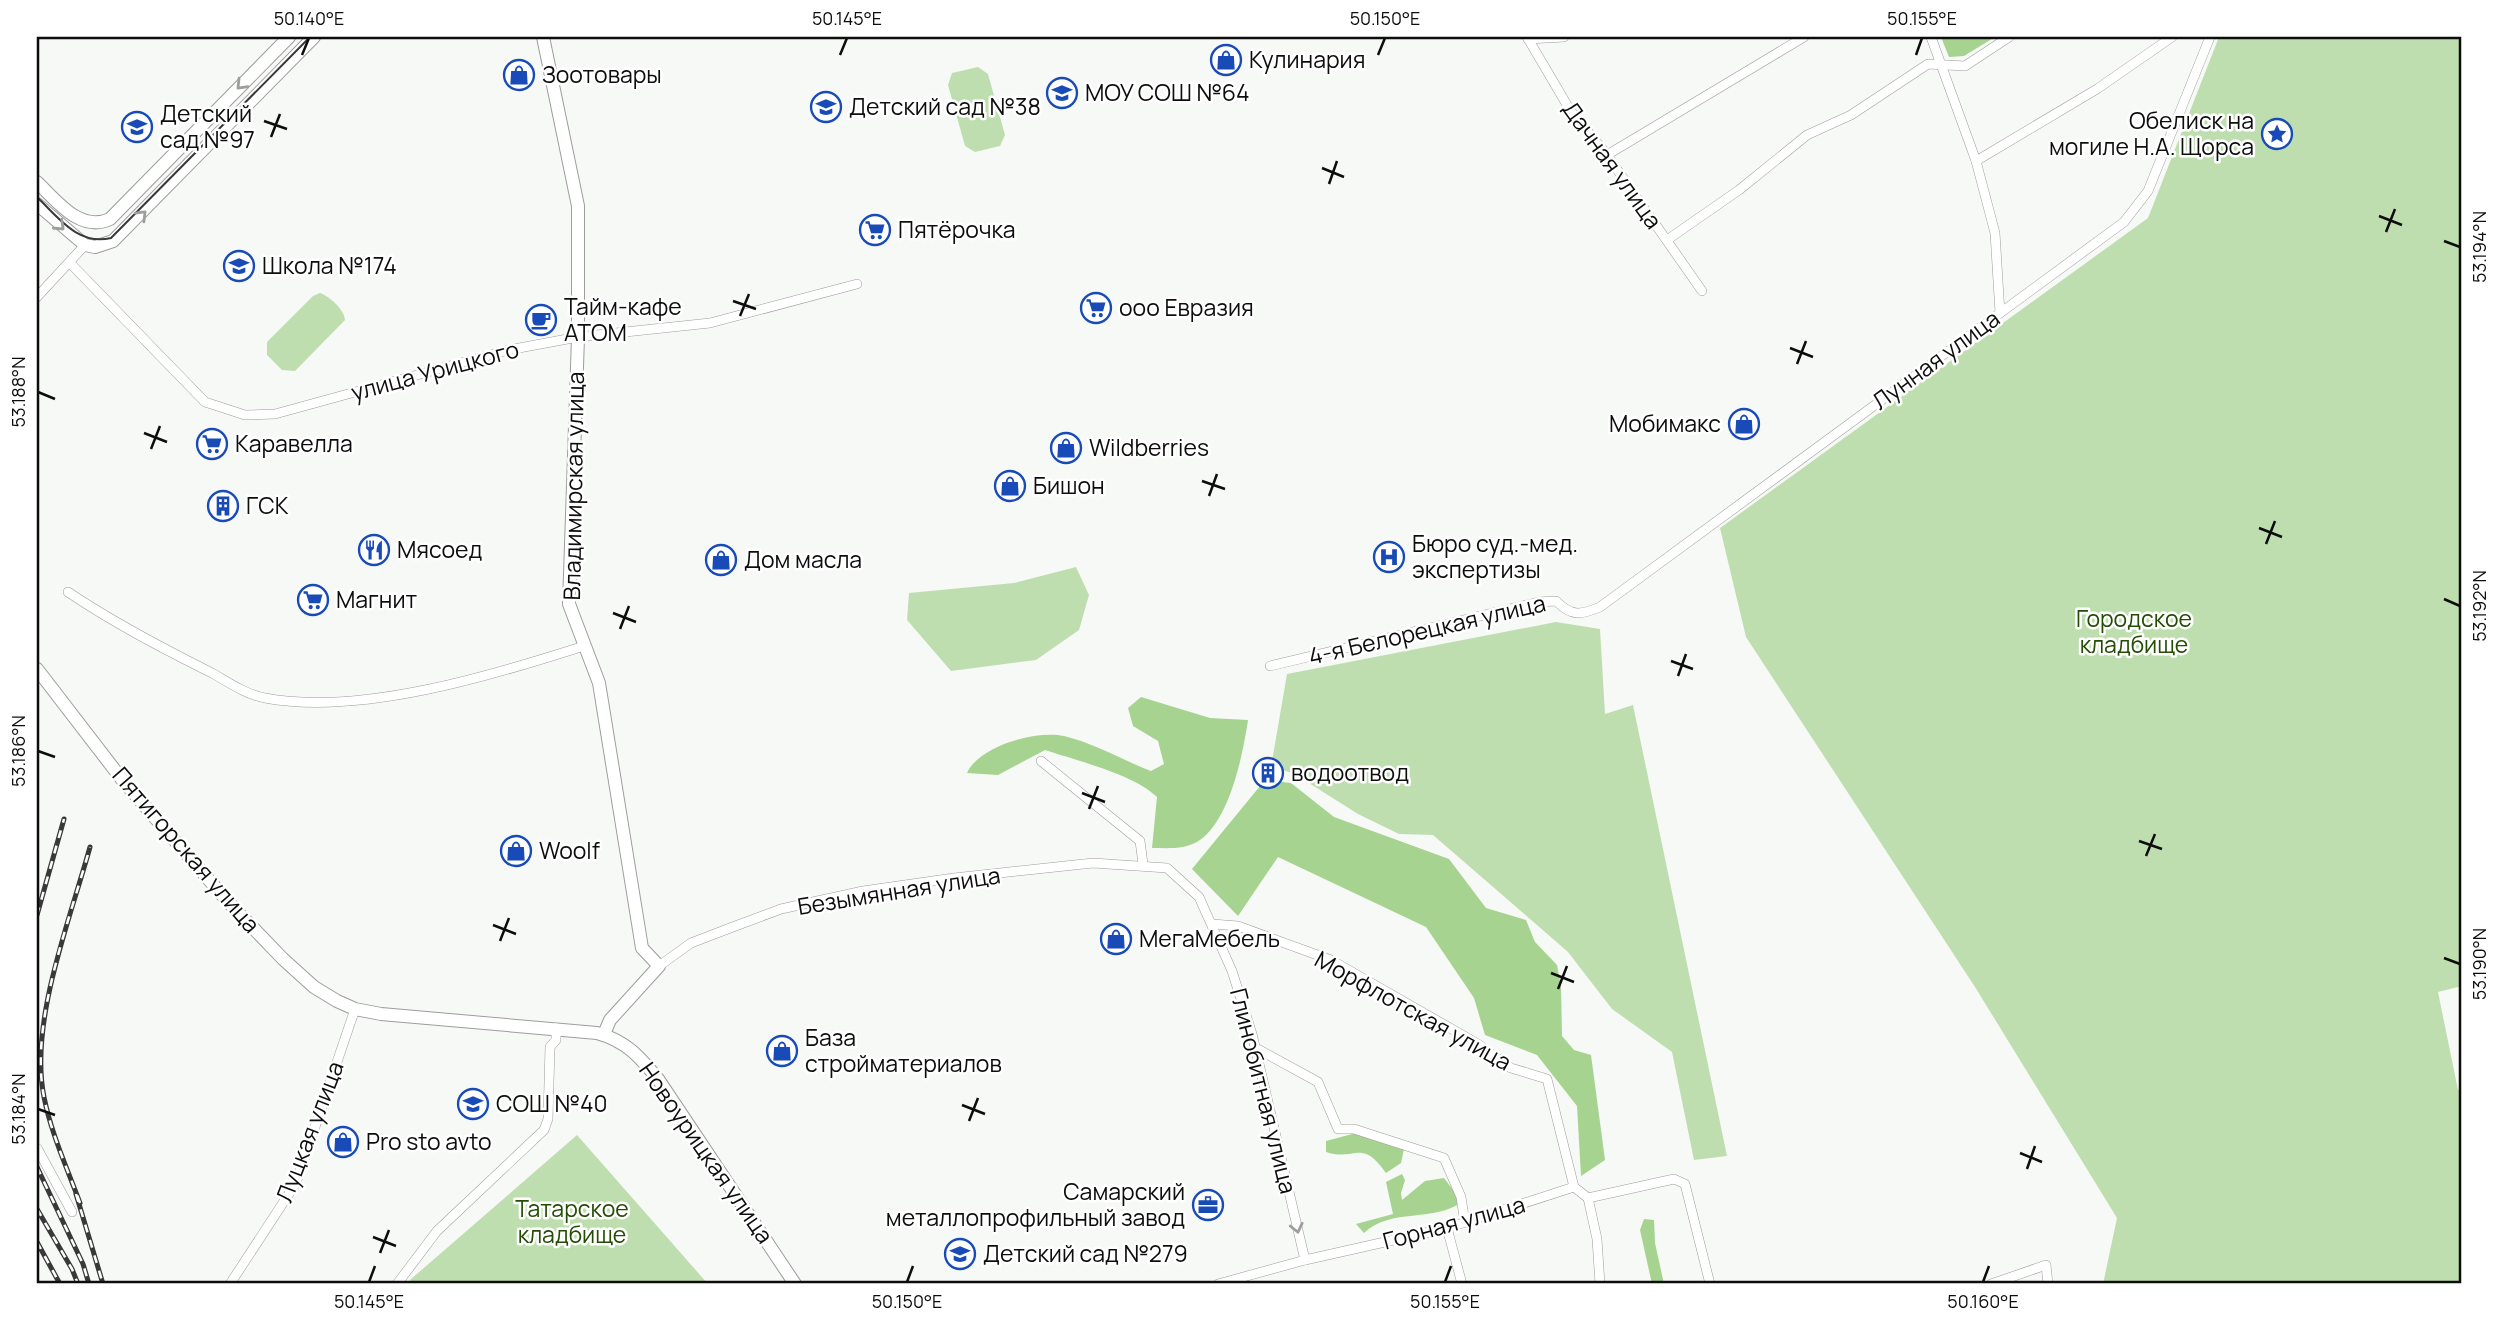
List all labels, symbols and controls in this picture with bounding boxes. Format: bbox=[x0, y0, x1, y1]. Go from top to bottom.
text: 50.140°E bbox=[274, 6, 344, 30]
text: 50.145°E bbox=[812, 6, 882, 30]
text: 50.150°E bbox=[1350, 6, 1420, 30]
text: 50.155°E bbox=[1887, 6, 1957, 30]
shop icon: Кулинария bbox=[1209, 43, 1243, 77]
place label: Кулинария bbox=[1249, 43, 1365, 75]
shop icon: Зоотовары bbox=[502, 58, 536, 92]
place label: Зоотовары bbox=[542, 58, 662, 90]
school or university icon: МОУ СОШ №64 bbox=[1045, 76, 1079, 110]
place label: МОУ СОШ №64 bbox=[1085, 76, 1250, 108]
one-way arrow bbox=[237, 77, 250, 90]
school or university icon: Детский сад №38 bbox=[809, 90, 843, 124]
place label: Детский сад №38 bbox=[849, 90, 1041, 122]
street label: Дачная улица bbox=[1556, 94, 1670, 235]
place label: Детский сад №97 bbox=[160, 97, 255, 155]
place label: Обелиск на могиле Н.А. Щорса bbox=[2049, 104, 2254, 162]
school or university icon: Детский сад №97 bbox=[120, 110, 154, 144]
place icon: Обелиск на могиле Н.А. Щорса bbox=[2260, 117, 2294, 151]
one-way arrow bbox=[133, 210, 146, 223]
text: 53.194°N bbox=[2467, 211, 2491, 283]
supermarket icon: Пятёрочка bbox=[858, 213, 892, 247]
place label: Пятёрочка bbox=[898, 213, 1016, 245]
one-way arrow bbox=[52, 217, 65, 230]
school or university icon: Школа №174 bbox=[222, 249, 256, 283]
place label: Школа №174 bbox=[262, 249, 397, 281]
place label: Тайм-кафе АТОМ bbox=[564, 290, 682, 348]
supermarket icon: ооо Евразия bbox=[1079, 291, 1113, 325]
place label: ооо Евразия bbox=[1119, 291, 1254, 323]
street label: Лунная улица bbox=[1865, 302, 2006, 416]
cafe icon: Тайм-кафе АТОМ bbox=[524, 303, 558, 337]
street label: улица Урицкого bbox=[347, 332, 522, 408]
text: 53.188°N bbox=[6, 356, 30, 428]
street label: Владимирская улица bbox=[555, 371, 591, 601]
place label: Мобимакс bbox=[1609, 407, 1721, 439]
shop icon: Мобимакс bbox=[1727, 407, 1761, 441]
supermarket icon: Каравелла bbox=[195, 427, 229, 461]
place label: Каравелла bbox=[235, 427, 353, 459]
shop icon: Wildberries bbox=[1049, 431, 1083, 465]
place label: Wildberries bbox=[1089, 431, 1209, 463]
shop icon: Бишон bbox=[993, 469, 1027, 503]
place label: Бишон bbox=[1033, 469, 1105, 501]
building icon: ГСК bbox=[206, 489, 240, 523]
place label: ГСК bbox=[246, 489, 289, 521]
place label: Бюро суд.-мед. экспертизы bbox=[1412, 527, 1578, 585]
restaurant icon: Мясоед bbox=[357, 533, 391, 567]
place label: Мясоед bbox=[397, 533, 482, 565]
hospital icon: Бюро суд.-мед. экспертизы bbox=[1372, 540, 1406, 574]
shop icon: Дом масла bbox=[704, 543, 738, 577]
place label: Дом масла bbox=[744, 543, 862, 575]
text: 53.192°N bbox=[2467, 570, 2491, 642]
supermarket icon: Магнит bbox=[296, 583, 330, 617]
place label: Магнит bbox=[336, 583, 417, 615]
street label: 4-я Белорецкая улица bbox=[1305, 586, 1548, 672]
park label: Городское кладбище bbox=[2076, 602, 2192, 660]
text: 53.186°N bbox=[6, 715, 30, 787]
building icon: водоотвод bbox=[1251, 756, 1285, 790]
place label: водоотвод bbox=[1291, 756, 1409, 788]
street label: Пятигорская улица bbox=[106, 760, 268, 939]
shop icon: Woolf bbox=[499, 834, 533, 868]
place label: Woolf bbox=[539, 834, 600, 866]
street label: Безымянная улица bbox=[795, 858, 1002, 922]
shop icon: МегаМебель bbox=[1099, 922, 1133, 956]
place label: МегаМебель bbox=[1139, 922, 1280, 954]
text: 53.190°N bbox=[2467, 928, 2491, 1000]
street label: Морфлотская улица bbox=[1309, 943, 1518, 1078]
street label: Глинобитная улица bbox=[1223, 985, 1305, 1197]
place label: База стройматериалов bbox=[805, 1021, 1002, 1079]
shop icon: База стройматериалов bbox=[765, 1034, 799, 1068]
street label: Новоурицкая улица bbox=[632, 1055, 781, 1249]
street label: Луцкая улица bbox=[267, 1056, 351, 1207]
text: 53.184°N bbox=[6, 1073, 30, 1145]
school or university icon: СОШ №40 bbox=[456, 1087, 490, 1121]
place label: СОШ №40 bbox=[496, 1087, 608, 1119]
shop icon: Pro sto avto bbox=[326, 1125, 360, 1159]
place label: Pro sto avto bbox=[366, 1125, 492, 1157]
place label: Самарский металлопрофильный завод bbox=[886, 1175, 1185, 1233]
office icon: Самарский металлопрофильный завод bbox=[1191, 1188, 1225, 1222]
street label: Горная улица bbox=[1379, 1188, 1529, 1256]
park label: Татарское кладбище bbox=[515, 1192, 629, 1250]
one-way arrow bbox=[1289, 1221, 1303, 1233]
school or university icon: Детский сад №279 bbox=[943, 1237, 977, 1271]
place label: Детский сад №279 bbox=[983, 1237, 1188, 1269]
text: 50.145°E bbox=[334, 1289, 404, 1313]
text: 50.150°E bbox=[872, 1289, 942, 1313]
text: 50.155°E bbox=[1410, 1289, 1480, 1313]
text: 50.160°E bbox=[1947, 1289, 2019, 1313]

